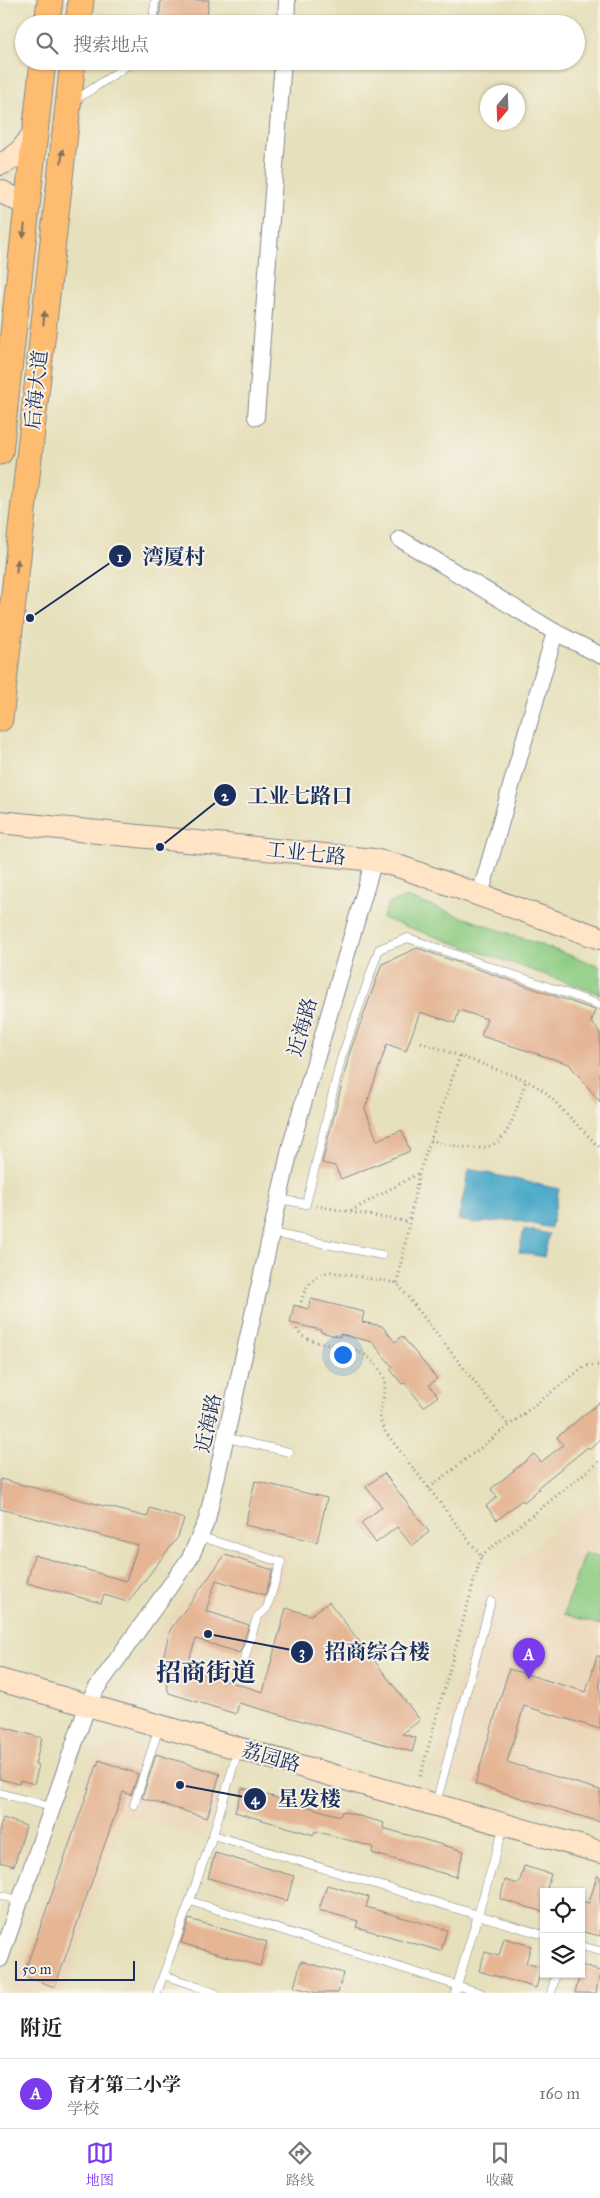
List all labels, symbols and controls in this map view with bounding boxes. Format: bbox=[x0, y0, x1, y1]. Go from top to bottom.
search box bbox=[15, 15, 585, 70]
icon: search bbox=[33, 29, 61, 57]
text: 搜索地点 bbox=[73, 33, 149, 56]
north arrow bbox=[480, 85, 525, 130]
one-way arrow bbox=[58, 148, 66, 164]
one-way arrow bbox=[20, 224, 28, 240]
one-way arrow bbox=[40, 310, 48, 326]
street label: 后海大道 bbox=[20, 349, 52, 431]
callout: 湾厦村 bbox=[108, 538, 216, 574]
text: 湾厦村 bbox=[143, 544, 206, 570]
text: 1 bbox=[117, 548, 123, 566]
one-way arrow bbox=[13, 558, 21, 574]
callout: 工业七路口 bbox=[213, 777, 363, 813]
text: 工业七路口 bbox=[248, 783, 353, 809]
text: 2 bbox=[221, 787, 229, 805]
street label: 工业七路 bbox=[265, 837, 347, 869]
street label: 近海路 bbox=[282, 995, 322, 1059]
your location bbox=[330, 1342, 356, 1368]
street label: 近海路 bbox=[190, 1391, 226, 1455]
callout: 招商综合楼 bbox=[290, 1634, 440, 1670]
pin: A bbox=[513, 1638, 545, 1679]
text: 招商综合楼 bbox=[325, 1639, 430, 1665]
text: 3 bbox=[299, 1643, 305, 1662]
district label: 招商街道 bbox=[156, 1657, 256, 1688]
street label: 荔园路 bbox=[239, 1737, 303, 1777]
callout: 星发楼 bbox=[242, 1781, 350, 1817]
text: 星发楼 bbox=[278, 1786, 341, 1812]
text: 4 bbox=[251, 1790, 260, 1809]
map controls bbox=[540, 1888, 585, 1978]
button: locate bbox=[540, 1888, 585, 1933]
button: layers bbox=[540, 1933, 585, 1978]
scale bar bbox=[15, 1958, 135, 1981]
text: 50 m bbox=[22, 1961, 51, 1978]
text: 附近 bbox=[20, 2015, 62, 2041]
text: 育才第二小学 bbox=[67, 2073, 181, 2096]
text: A bbox=[31, 2084, 41, 2103]
text: 160 m bbox=[539, 2084, 580, 2103]
text: 学校 bbox=[67, 2099, 99, 2118]
tab: 地图 bbox=[86, 2139, 114, 2189]
tab: 路线 bbox=[286, 2139, 314, 2189]
tab: 收藏 bbox=[486, 2139, 514, 2189]

